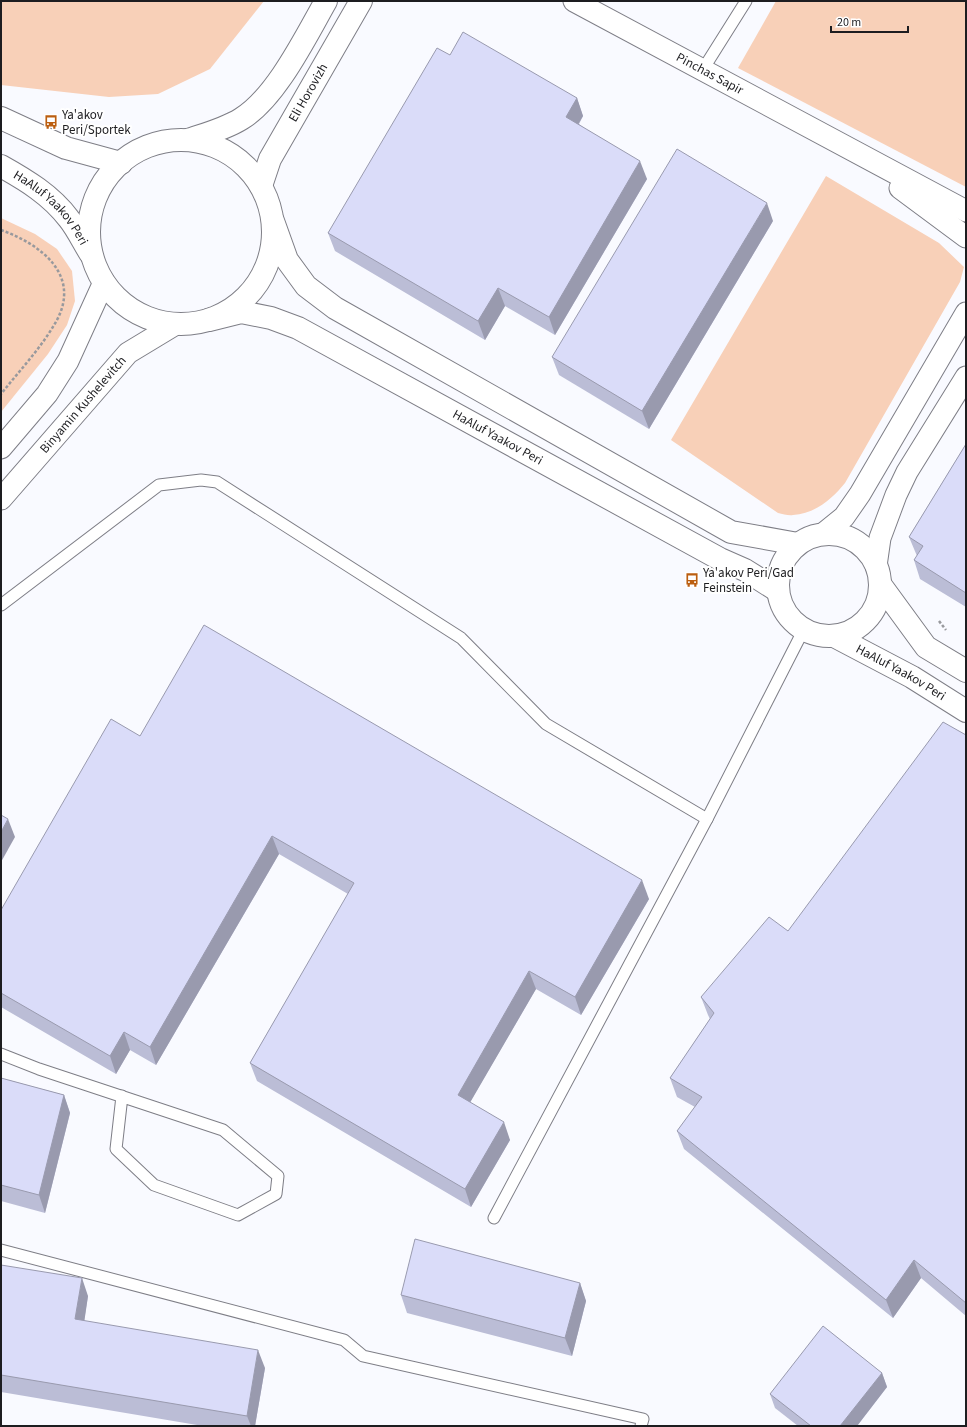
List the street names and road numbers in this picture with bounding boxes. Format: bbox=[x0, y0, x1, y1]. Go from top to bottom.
street label: Pinchas Sapir bbox=[673, 48, 747, 99]
street label: Eli Horovizh bbox=[284, 60, 332, 125]
street label: HaAluf Yaakov Peri bbox=[10, 166, 92, 248]
street label: Binyamin Kushelevitch bbox=[36, 352, 130, 457]
street label: HaAluf Yaakov Peri bbox=[449, 405, 546, 469]
street label: HaAluf Yaakov Peri bbox=[853, 640, 949, 705]

